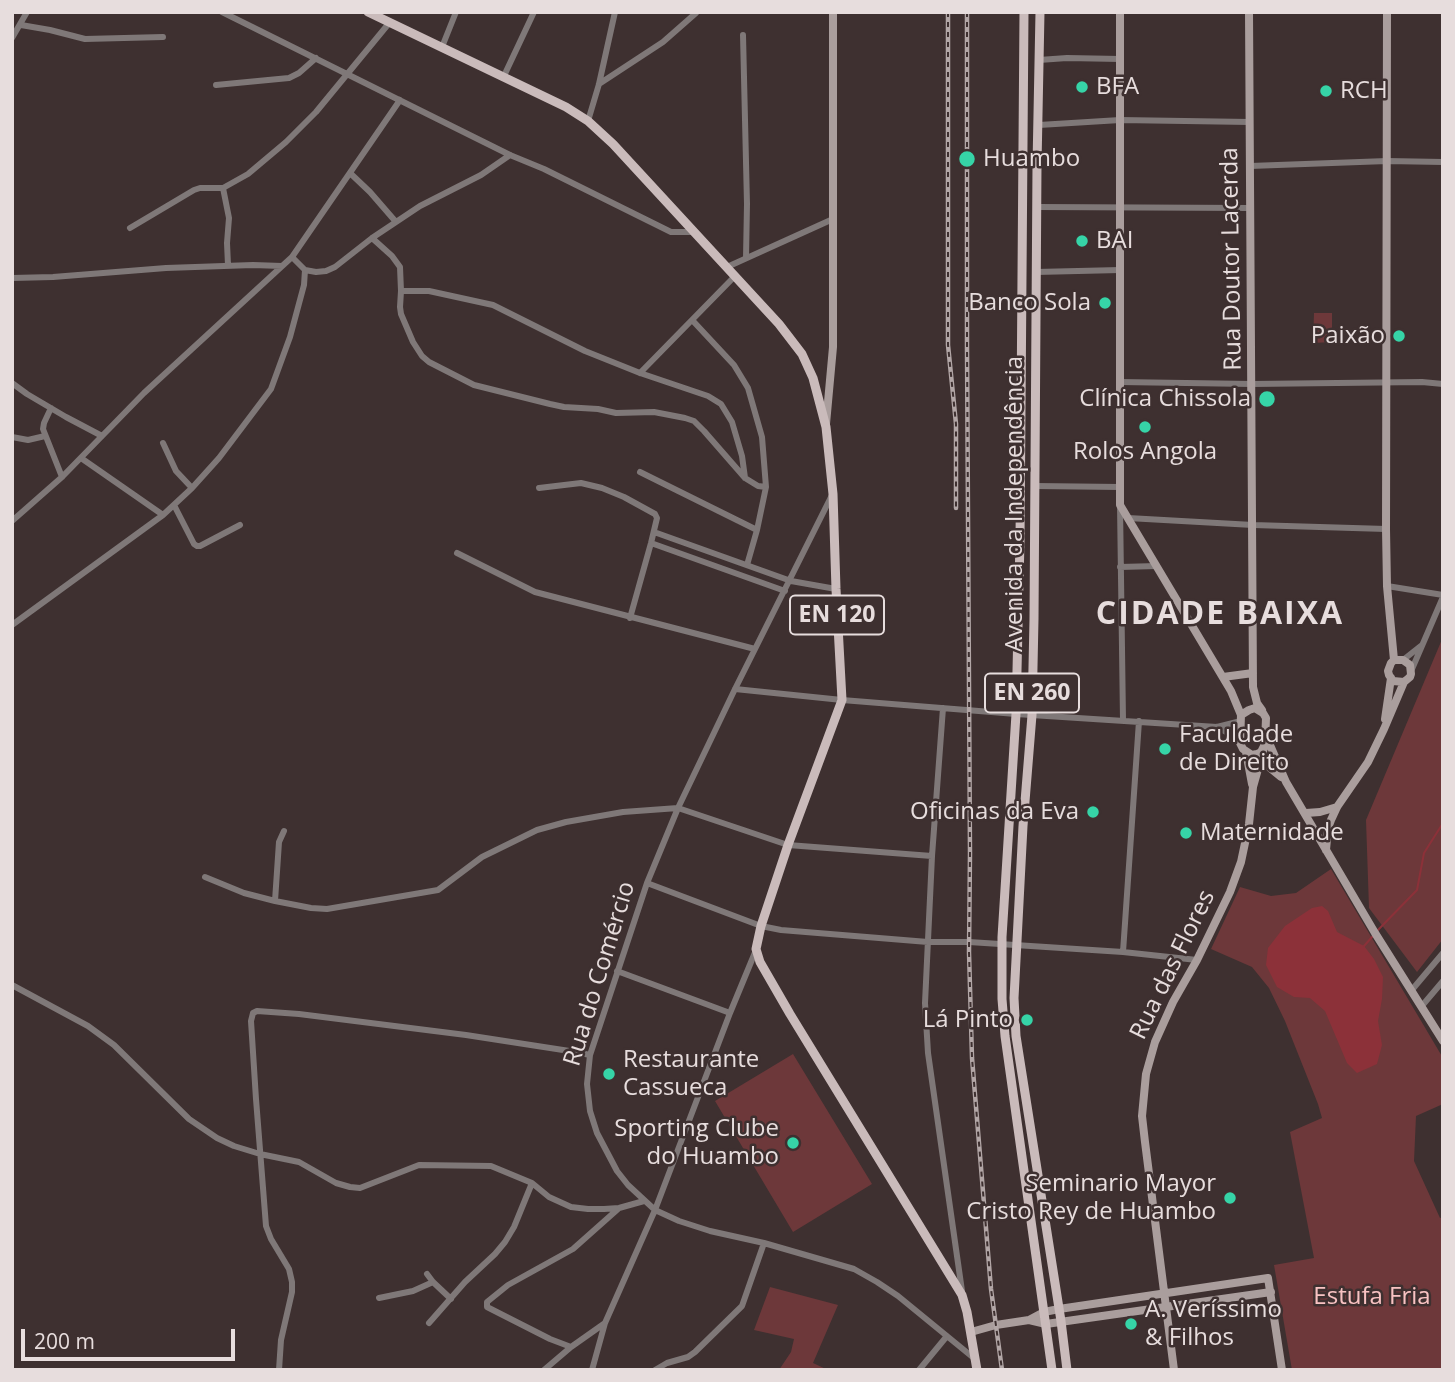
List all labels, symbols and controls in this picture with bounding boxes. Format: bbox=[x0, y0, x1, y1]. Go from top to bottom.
place label: BFA bbox=[1096, 73, 1139, 101]
place label: RCH bbox=[1340, 77, 1388, 105]
marker: BFA bbox=[1074, 79, 1090, 95]
marker: RCH bbox=[1318, 83, 1334, 99]
place label: Huambo bbox=[983, 145, 1080, 173]
street label: Rua Doutor Lacerda bbox=[1216, 147, 1248, 371]
marker: Huambo bbox=[957, 149, 977, 169]
place label: BAI bbox=[1096, 227, 1133, 255]
marker: BAI bbox=[1074, 233, 1090, 249]
place label: Banco Sola bbox=[968, 289, 1091, 317]
marker: Banco Sola bbox=[1097, 295, 1113, 311]
place label: Paixão bbox=[1311, 322, 1385, 350]
marker: Paixão bbox=[1391, 328, 1407, 344]
street label: Avenida da Independência bbox=[1001, 356, 1029, 652]
place label: Clínica Chissola bbox=[1079, 385, 1251, 413]
marker: Clínica Chissola bbox=[1257, 389, 1277, 409]
marker: Rolos Angola bbox=[1137, 419, 1153, 435]
place label: Rolos Angola bbox=[1073, 438, 1217, 466]
road number: EN 120 bbox=[790, 596, 884, 635]
district label: CIDADE BAIXA bbox=[1097, 596, 1343, 634]
road number: EN 260 bbox=[985, 674, 1079, 712]
place label: Faculdade de Direito bbox=[1179, 721, 1293, 777]
marker: Faculdade de Direito bbox=[1157, 741, 1173, 757]
place label: Oficinas da Eva bbox=[910, 798, 1079, 826]
marker: Oficinas da Eva bbox=[1085, 804, 1101, 820]
place label: Maternidade bbox=[1200, 819, 1344, 847]
marker: Maternidade bbox=[1178, 825, 1194, 841]
street label: Rua do Comércio bbox=[558, 878, 642, 1070]
street label: Rua das Flores bbox=[1124, 886, 1222, 1044]
place label: Lá Pinto bbox=[923, 1006, 1013, 1034]
marker: Lá Pinto bbox=[1019, 1012, 1035, 1028]
place label: Restaurante Cassueca bbox=[623, 1046, 759, 1102]
marker: Restaurante Cassueca bbox=[601, 1066, 617, 1082]
place label: Sporting Clube do Huambo bbox=[614, 1115, 779, 1171]
marker: Sporting Clube do Huambo bbox=[785, 1135, 801, 1151]
place label: Seminario Mayor Cristo Rey de Huambo bbox=[966, 1170, 1216, 1226]
marker: Seminario Mayor Cristo Rey de Huambo bbox=[1222, 1190, 1238, 1206]
park label: Estufa Fria bbox=[1313, 1283, 1431, 1311]
place label: A. Veríssimo & Filhos bbox=[1145, 1296, 1282, 1352]
scale bar bbox=[24, 1316, 238, 1360]
marker: A. Veríssimo & Filhos bbox=[1123, 1316, 1139, 1332]
text: 200 m bbox=[34, 1327, 95, 1355]

